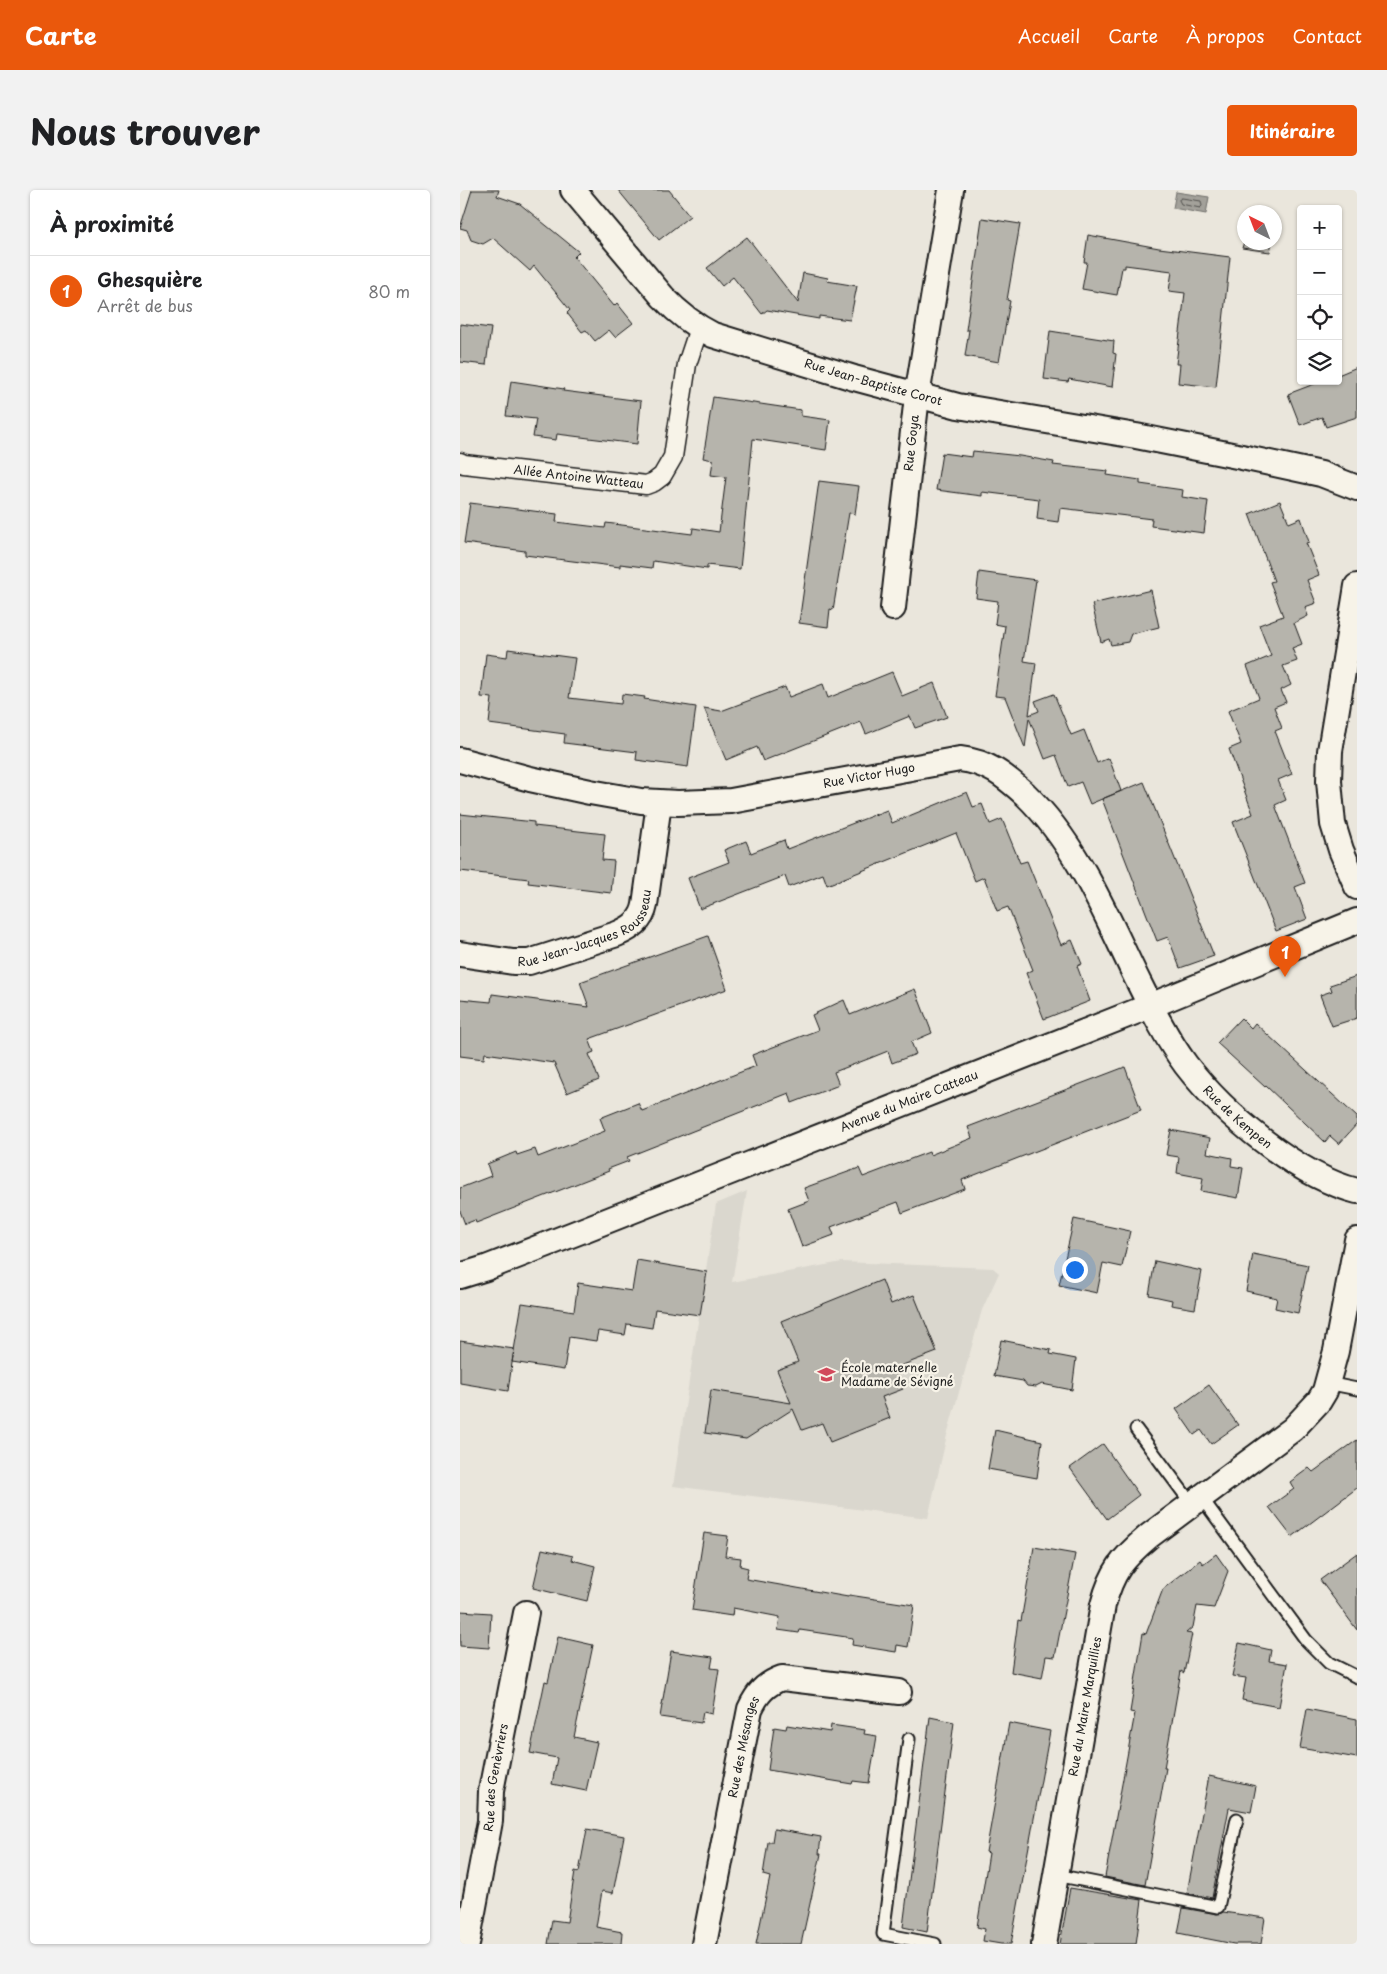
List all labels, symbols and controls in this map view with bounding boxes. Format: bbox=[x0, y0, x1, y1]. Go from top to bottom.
text: Carte bbox=[25, 17, 97, 53]
text: Accueil bbox=[1018, 22, 1080, 49]
text: Carte bbox=[1108, 22, 1158, 49]
text: À propos bbox=[1186, 22, 1264, 49]
text: Contact bbox=[1292, 22, 1362, 49]
text: Nous trouver bbox=[30, 104, 260, 157]
button: Itinéraire bbox=[1227, 105, 1357, 156]
north arrow bbox=[1237, 205, 1282, 250]
map controls bbox=[1297, 205, 1342, 385]
button: + bbox=[1297, 205, 1342, 250]
text: À proximité bbox=[50, 207, 174, 239]
button: − bbox=[1297, 250, 1342, 295]
text: Ghesquière bbox=[97, 265, 202, 293]
text: 1 bbox=[62, 279, 70, 303]
text: 80 m bbox=[368, 279, 410, 303]
text: Arrêt de bus bbox=[97, 293, 193, 317]
button: locate bbox=[1297, 295, 1342, 340]
button: layers bbox=[1297, 340, 1342, 385]
street label: Rue Jean-Baptiste Corot bbox=[802, 353, 945, 409]
street label: Rue Goya bbox=[899, 413, 923, 472]
street label: Allée Antoine Watteau bbox=[513, 460, 645, 493]
street label: Rue Victor Hugo bbox=[821, 757, 916, 792]
street label: Rue Jean-Jacques Rousseau bbox=[518, 888, 655, 971]
pin: 1 bbox=[1269, 936, 1301, 977]
street label: Avenue du Maire Catteau bbox=[837, 1065, 980, 1136]
street label: Rue de Kempen bbox=[1199, 1081, 1276, 1152]
your location bbox=[1062, 1257, 1088, 1283]
place label: École maternelle Madame de Sévigné bbox=[841, 1358, 954, 1390]
school or university icon: École maternelle Madame de Sévigné bbox=[817, 1365, 837, 1385]
street label: Rue du Maire Marquillies bbox=[1063, 1635, 1105, 1778]
street label: Rue des Mésanges bbox=[723, 1692, 764, 1799]
street label: Rue des Genèvriers bbox=[478, 1721, 512, 1833]

